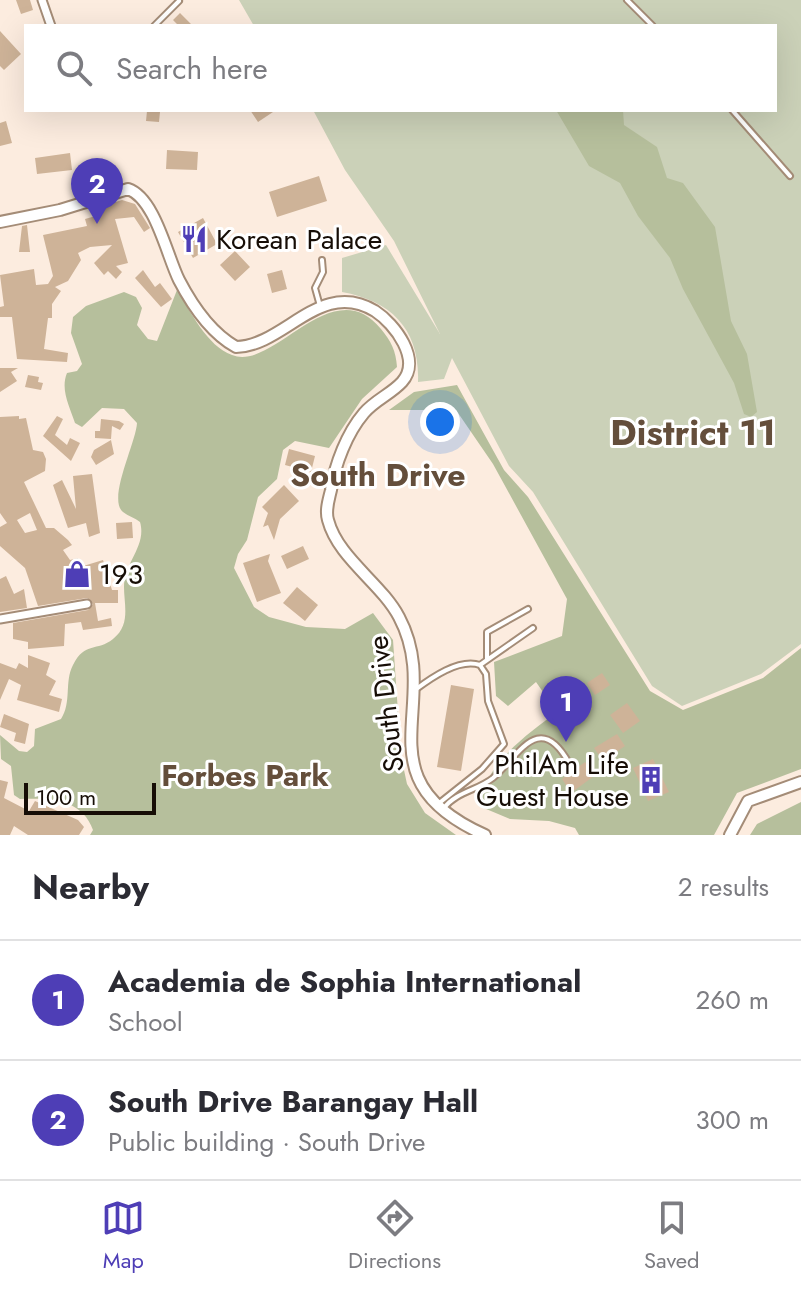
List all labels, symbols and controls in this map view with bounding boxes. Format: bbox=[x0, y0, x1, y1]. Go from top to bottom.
search box bbox=[24, 24, 777, 112]
icon: search bbox=[52, 46, 96, 90]
text: Search here bbox=[116, 47, 268, 90]
pin: 2 bbox=[71, 158, 123, 224]
place label: Korean Palace bbox=[216, 219, 382, 260]
restaurant icon: Korean Palace bbox=[179, 224, 209, 254]
your location bbox=[420, 402, 460, 442]
district label: District 11 bbox=[610, 406, 776, 458]
district label: South Drive bbox=[290, 452, 466, 498]
place label: 193 bbox=[99, 554, 143, 595]
shop icon: 193 bbox=[62, 559, 92, 589]
street label: South Drive bbox=[357, 633, 415, 775]
pin: 1 bbox=[540, 676, 592, 742]
place label: PhilAm Life Guest House bbox=[476, 744, 629, 817]
district label: Forbes Park bbox=[161, 754, 330, 797]
building icon: PhilAm Life Guest House bbox=[636, 765, 666, 795]
scale bar bbox=[24, 779, 156, 815]
text: 100 m bbox=[36, 781, 96, 813]
text: Nearby bbox=[32, 863, 149, 912]
text: 2 results bbox=[678, 868, 769, 906]
text: Academia de Sophia International bbox=[108, 960, 581, 1003]
text: 1 bbox=[51, 981, 65, 1019]
text: 260 m bbox=[696, 981, 769, 1019]
text: School bbox=[108, 1003, 183, 1041]
text: South Drive Barangay Hall bbox=[108, 1080, 478, 1123]
text: 2 bbox=[49, 1101, 67, 1139]
text: 300 m bbox=[696, 1101, 769, 1139]
text: Public building · South Drive bbox=[108, 1123, 425, 1161]
tab: Map bbox=[101, 1196, 145, 1276]
tab: Directions bbox=[348, 1196, 441, 1276]
tab: Saved bbox=[644, 1196, 700, 1276]

